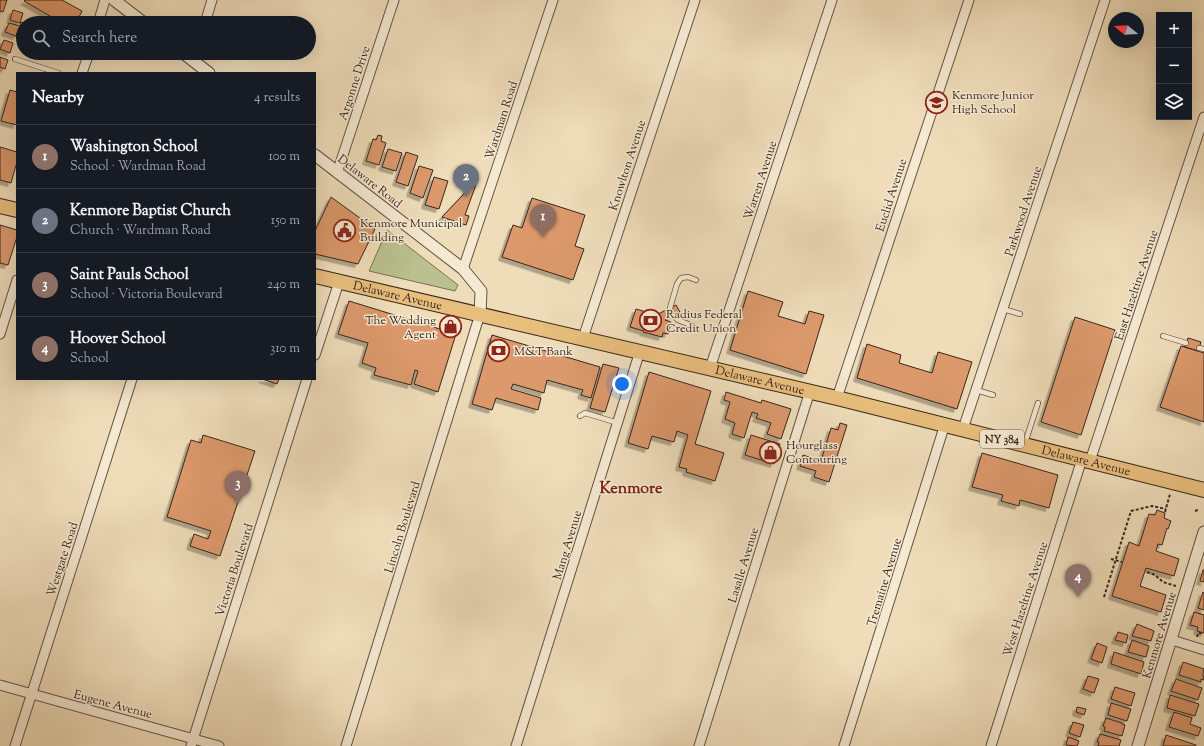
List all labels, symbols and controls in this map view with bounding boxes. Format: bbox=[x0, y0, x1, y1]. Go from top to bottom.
north arrow bbox=[1108, 12, 1144, 48]
map controls bbox=[1156, 12, 1192, 120]
button: + bbox=[1156, 12, 1192, 48]
search box bbox=[16, 16, 316, 60]
icon: search bbox=[30, 27, 52, 49]
text: Search here bbox=[62, 28, 137, 49]
street label: Argonne Drive bbox=[334, 43, 376, 123]
button: − bbox=[1156, 48, 1192, 84]
street label: Wardman Road bbox=[481, 79, 523, 162]
button: layers bbox=[1156, 84, 1192, 120]
text: Nearby bbox=[32, 86, 84, 110]
place label: Kenmore Junior High School bbox=[952, 87, 1034, 119]
text: 4 results bbox=[254, 89, 300, 107]
school or university icon: Kenmore Junior High School bbox=[923, 89, 949, 115]
street label: Knowlton Avenue bbox=[605, 117, 651, 213]
text: Washington School bbox=[70, 137, 198, 158]
street label: Warren Avenue bbox=[740, 138, 782, 222]
text: 1 bbox=[43, 148, 47, 166]
text: 100 m bbox=[268, 148, 300, 166]
street label: Delaware Road bbox=[333, 151, 406, 213]
street label: Euclid Avenue bbox=[872, 156, 912, 234]
text: School · Wardman Road bbox=[70, 158, 206, 176]
street label: Parkwood Avenue bbox=[1001, 163, 1047, 259]
pin: 2 bbox=[453, 164, 479, 197]
text: Kenmore Baptist Church bbox=[70, 201, 231, 222]
pin: 1 bbox=[530, 204, 556, 237]
text: 2 bbox=[42, 212, 48, 230]
text: 150 m bbox=[271, 212, 300, 230]
place label: Kenmore Municipal Building bbox=[360, 215, 463, 247]
public building icon: Kenmore Municipal Building bbox=[332, 217, 358, 243]
text: Church · Wardman Road bbox=[70, 222, 211, 240]
street label: East Hazeltine Avenue bbox=[1111, 227, 1163, 343]
text: Saint Pauls School bbox=[70, 265, 189, 286]
text: 3 bbox=[42, 276, 48, 294]
text: 240 m bbox=[267, 276, 300, 294]
street label: Delaware Avenue bbox=[351, 277, 444, 316]
text: School · Victoria Boulevard bbox=[70, 286, 223, 304]
place label: Radius Federal Credit Union bbox=[666, 306, 743, 338]
bank icon: Radius Federal Credit Union bbox=[637, 308, 663, 334]
place label: The Wedding Agent bbox=[365, 312, 436, 344]
shop icon: The Wedding Agent bbox=[438, 314, 464, 340]
text: Hoover School bbox=[70, 329, 166, 350]
bank icon: M&T Bank bbox=[485, 338, 511, 364]
text: 4 bbox=[42, 340, 48, 358]
text: 310 m bbox=[270, 340, 300, 358]
place label: M&T Bank bbox=[514, 343, 573, 361]
text: School bbox=[70, 350, 109, 368]
street label: Delaware Avenue bbox=[713, 362, 807, 400]
your location bbox=[612, 374, 632, 394]
road number: NY 384 bbox=[980, 430, 1024, 448]
place label: Hourglass Contouring bbox=[786, 437, 847, 469]
shop icon: Hourglass Contouring bbox=[758, 439, 784, 465]
street label: Delaware Avenue bbox=[1040, 442, 1133, 481]
pin: 3 bbox=[225, 471, 251, 504]
district label: Kenmore bbox=[599, 478, 663, 501]
street label: Lincoln Boulevard bbox=[380, 479, 426, 575]
street label: Mang Avenue bbox=[549, 508, 587, 582]
street label: Westgate Road bbox=[42, 520, 83, 599]
street label: Victoria Boulevard bbox=[211, 521, 259, 619]
street label: Lasalle Avenue bbox=[724, 525, 764, 605]
street label: Tremaine Avenue bbox=[863, 536, 907, 629]
street label: West Hazeltine Avenue bbox=[999, 539, 1053, 659]
pin: 4 bbox=[1065, 564, 1091, 597]
street label: Kenmore Avenue bbox=[1138, 589, 1182, 681]
street label: Eugene Avenue bbox=[71, 686, 154, 724]

